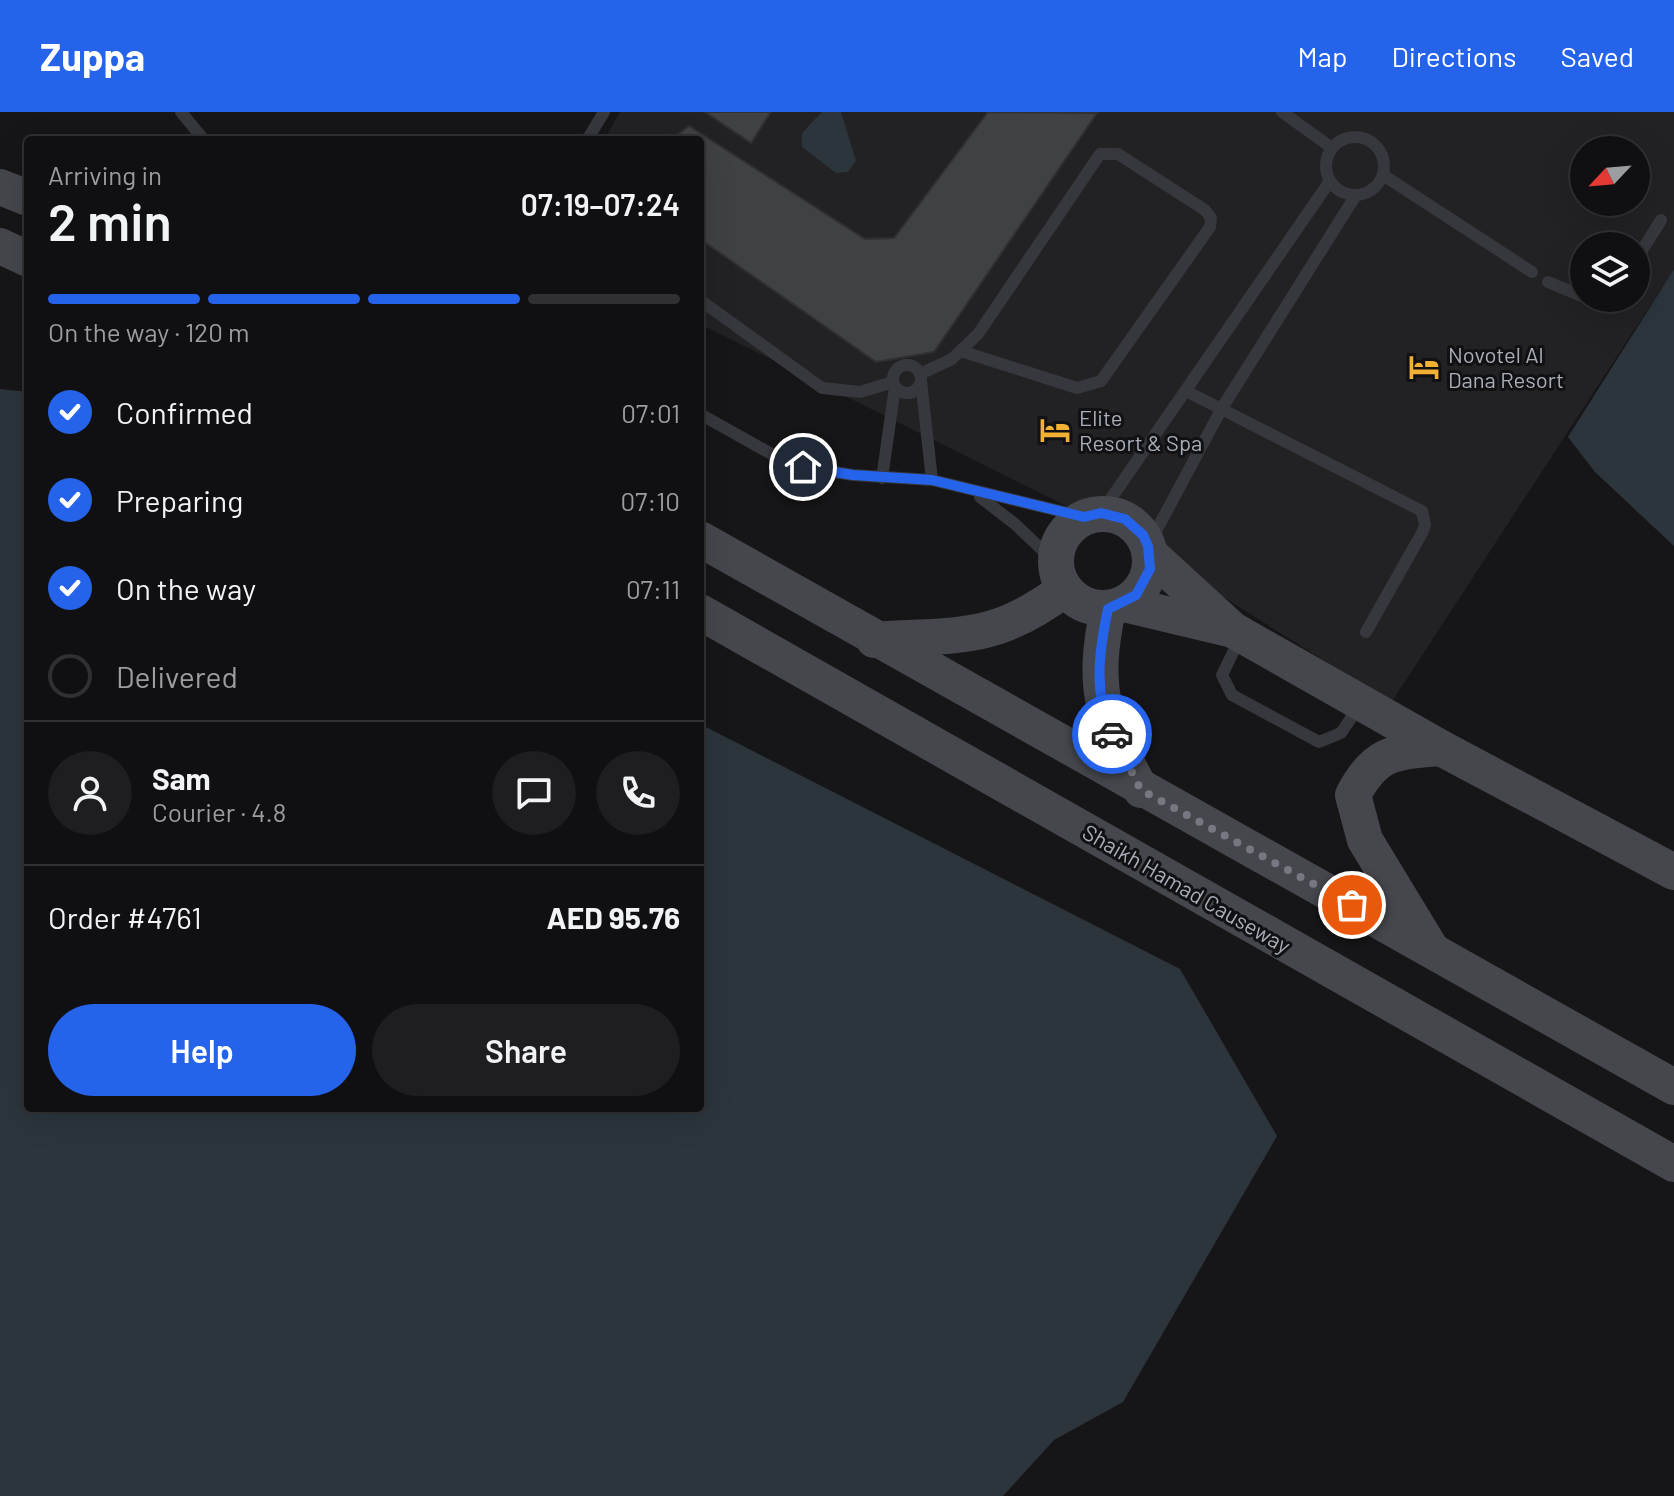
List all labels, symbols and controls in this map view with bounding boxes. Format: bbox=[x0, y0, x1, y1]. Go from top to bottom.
text: Zuppa bbox=[40, 33, 145, 79]
text: Map bbox=[1298, 39, 1347, 73]
text: Directions bbox=[1391, 39, 1517, 73]
text: Saved bbox=[1561, 39, 1634, 73]
north arrow bbox=[1570, 136, 1650, 216]
map controls bbox=[1570, 136, 1650, 312]
text: Arriving in bbox=[48, 159, 162, 190]
text: 07:19–07:24 bbox=[521, 186, 680, 222]
text: 2 min bbox=[48, 189, 172, 251]
button: layers bbox=[1570, 232, 1650, 312]
text: On the way · 120 m bbox=[48, 316, 250, 347]
place label: Novotel Al Dana Resort bbox=[1448, 341, 1564, 392]
hotel icon: Novotel Al Dana Resort bbox=[1407, 350, 1441, 384]
icon: check bbox=[48, 390, 92, 434]
text: Confirmed bbox=[116, 394, 253, 430]
text: 07:01 bbox=[621, 397, 680, 428]
place label: Elite Resort & Spa bbox=[1079, 404, 1202, 455]
hotel icon: Elite Resort & Spa bbox=[1038, 413, 1072, 447]
pin bbox=[769, 433, 837, 501]
icon: home bbox=[781, 445, 825, 489]
icon: check bbox=[48, 478, 92, 522]
text: Preparing bbox=[116, 482, 243, 518]
text: 07:10 bbox=[620, 485, 680, 516]
icon: check bbox=[48, 566, 92, 610]
text: On the way bbox=[116, 570, 256, 606]
text: 07:11 bbox=[626, 573, 680, 604]
text: Delivered bbox=[116, 658, 238, 694]
courier bbox=[1072, 694, 1152, 774]
icon: car bbox=[1090, 712, 1134, 756]
button: person bbox=[48, 751, 132, 835]
button: chat bbox=[492, 751, 576, 835]
button: phone bbox=[596, 751, 680, 835]
text: Sam bbox=[152, 760, 211, 796]
text: Courier · 4.8 bbox=[152, 796, 286, 827]
street label: Shaikh Hamad Causeway bbox=[1079, 818, 1295, 958]
pin bbox=[1318, 871, 1386, 939]
icon: bag bbox=[1330, 883, 1374, 927]
text: Order #4761 bbox=[48, 899, 202, 935]
text: AED 95.76 bbox=[547, 899, 680, 935]
button: Help bbox=[48, 1004, 356, 1096]
button: Share bbox=[372, 1004, 680, 1096]

